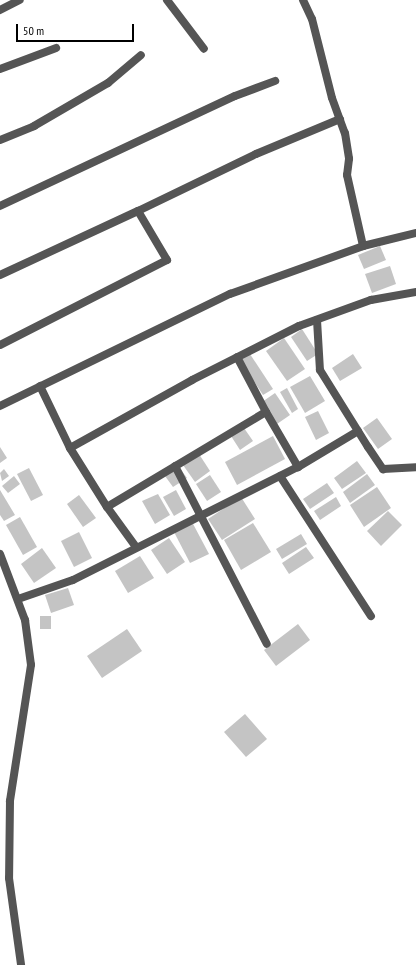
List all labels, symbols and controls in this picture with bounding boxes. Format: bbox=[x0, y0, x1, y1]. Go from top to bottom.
scale bar bbox=[18, 16, 136, 42]
text: 50 m bbox=[23, 23, 44, 38]

